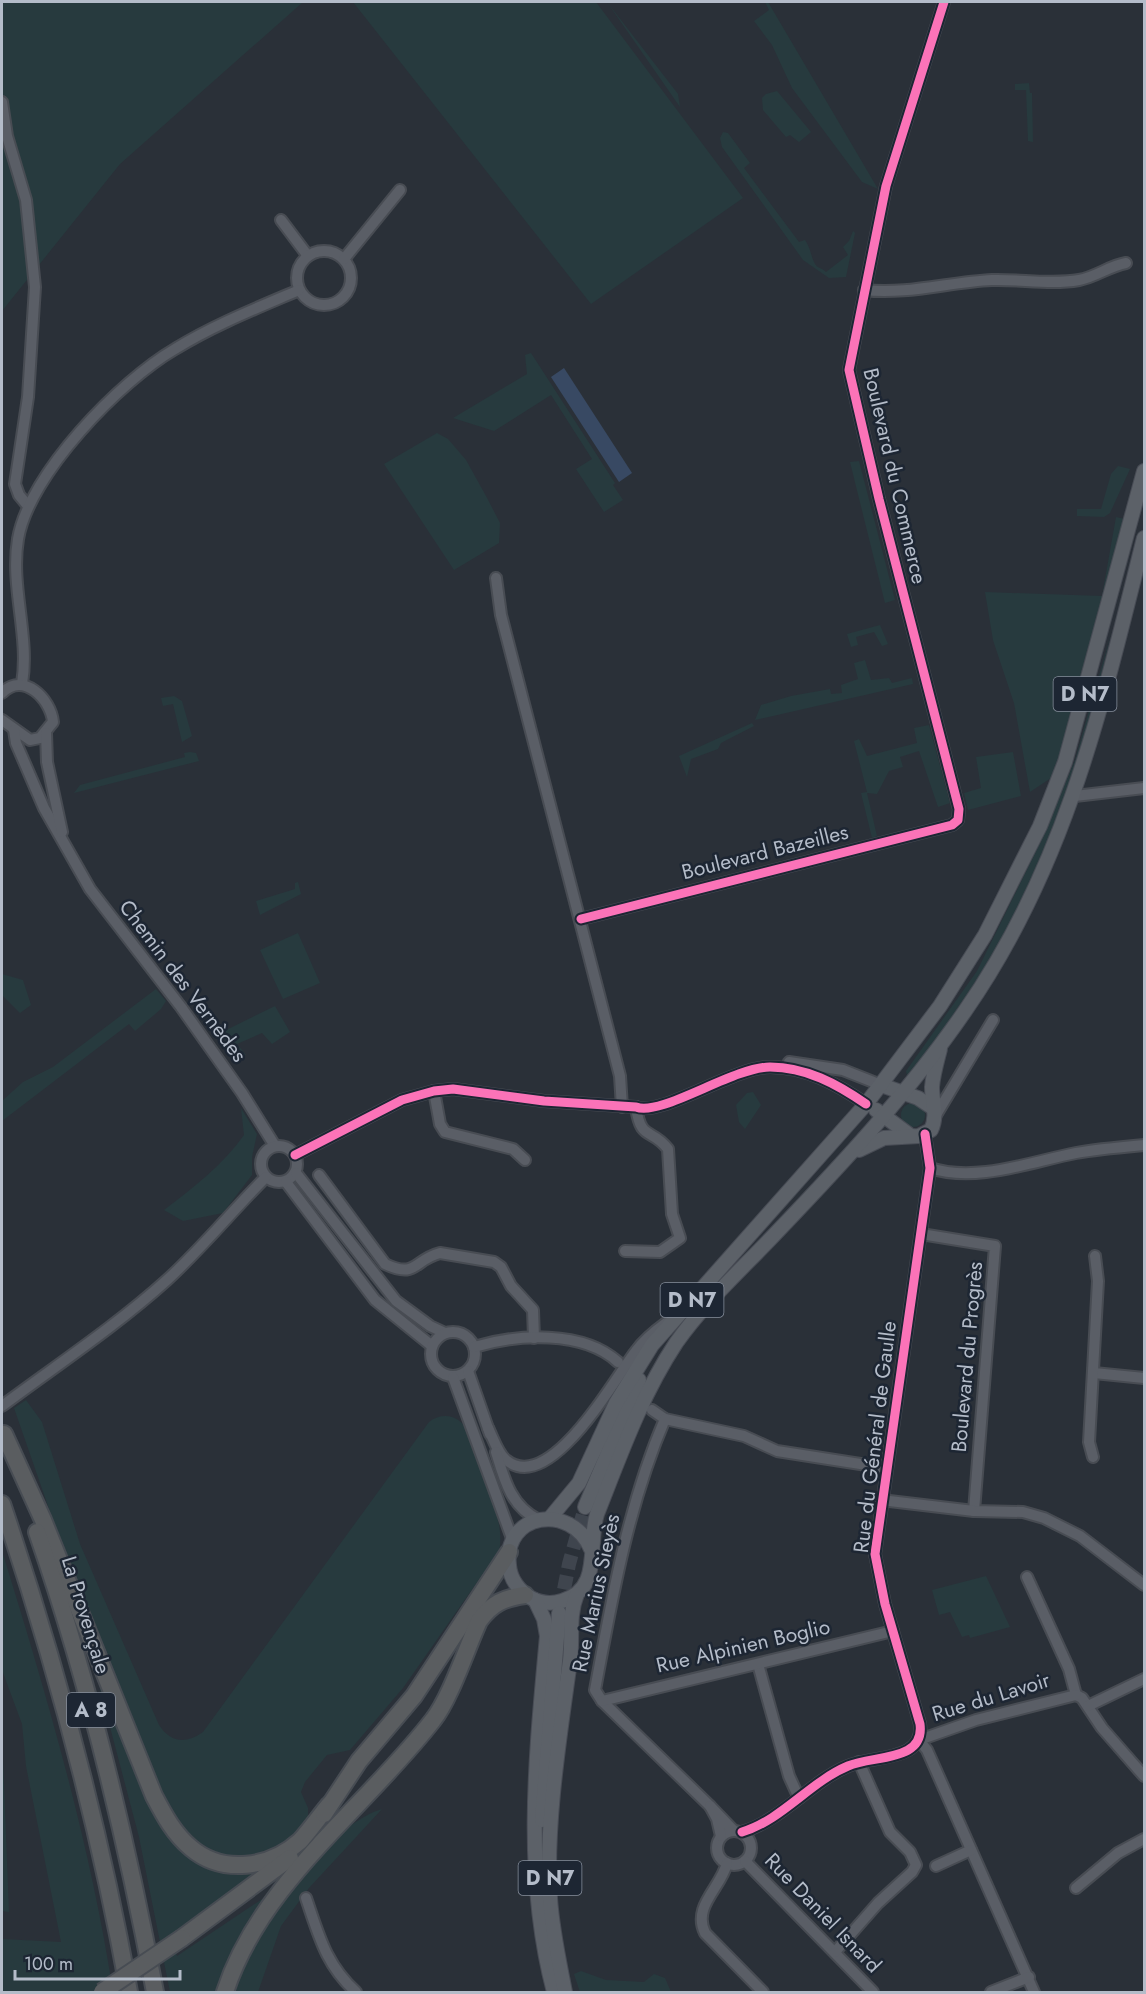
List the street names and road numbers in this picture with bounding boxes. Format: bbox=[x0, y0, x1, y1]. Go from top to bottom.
street label: Boulevard du Commerce bbox=[856, 365, 934, 587]
road number: D N7 bbox=[1054, 677, 1116, 711]
street label: Boulevard Bazeilles bbox=[679, 817, 851, 887]
street label: Chemin des Vernèdes bbox=[112, 894, 254, 1068]
street label: Boulevard du Progrès bbox=[944, 1260, 990, 1454]
road number: D N7 bbox=[660, 1283, 724, 1317]
street label: Rue du Général de Gaulle bbox=[846, 1319, 904, 1555]
street label: Rue Marius Sieyès bbox=[565, 1511, 627, 1675]
street label: La Provençale bbox=[54, 1553, 118, 1678]
street label: Rue Alpinien Boglio bbox=[653, 1611, 833, 1681]
street label: Rue du Lavoir bbox=[928, 1665, 1054, 1729]
road number: A 8 bbox=[67, 1693, 115, 1727]
street label: Rue Daniel Isnard bbox=[758, 1846, 888, 1980]
road number: D N7 bbox=[518, 1861, 582, 1895]

